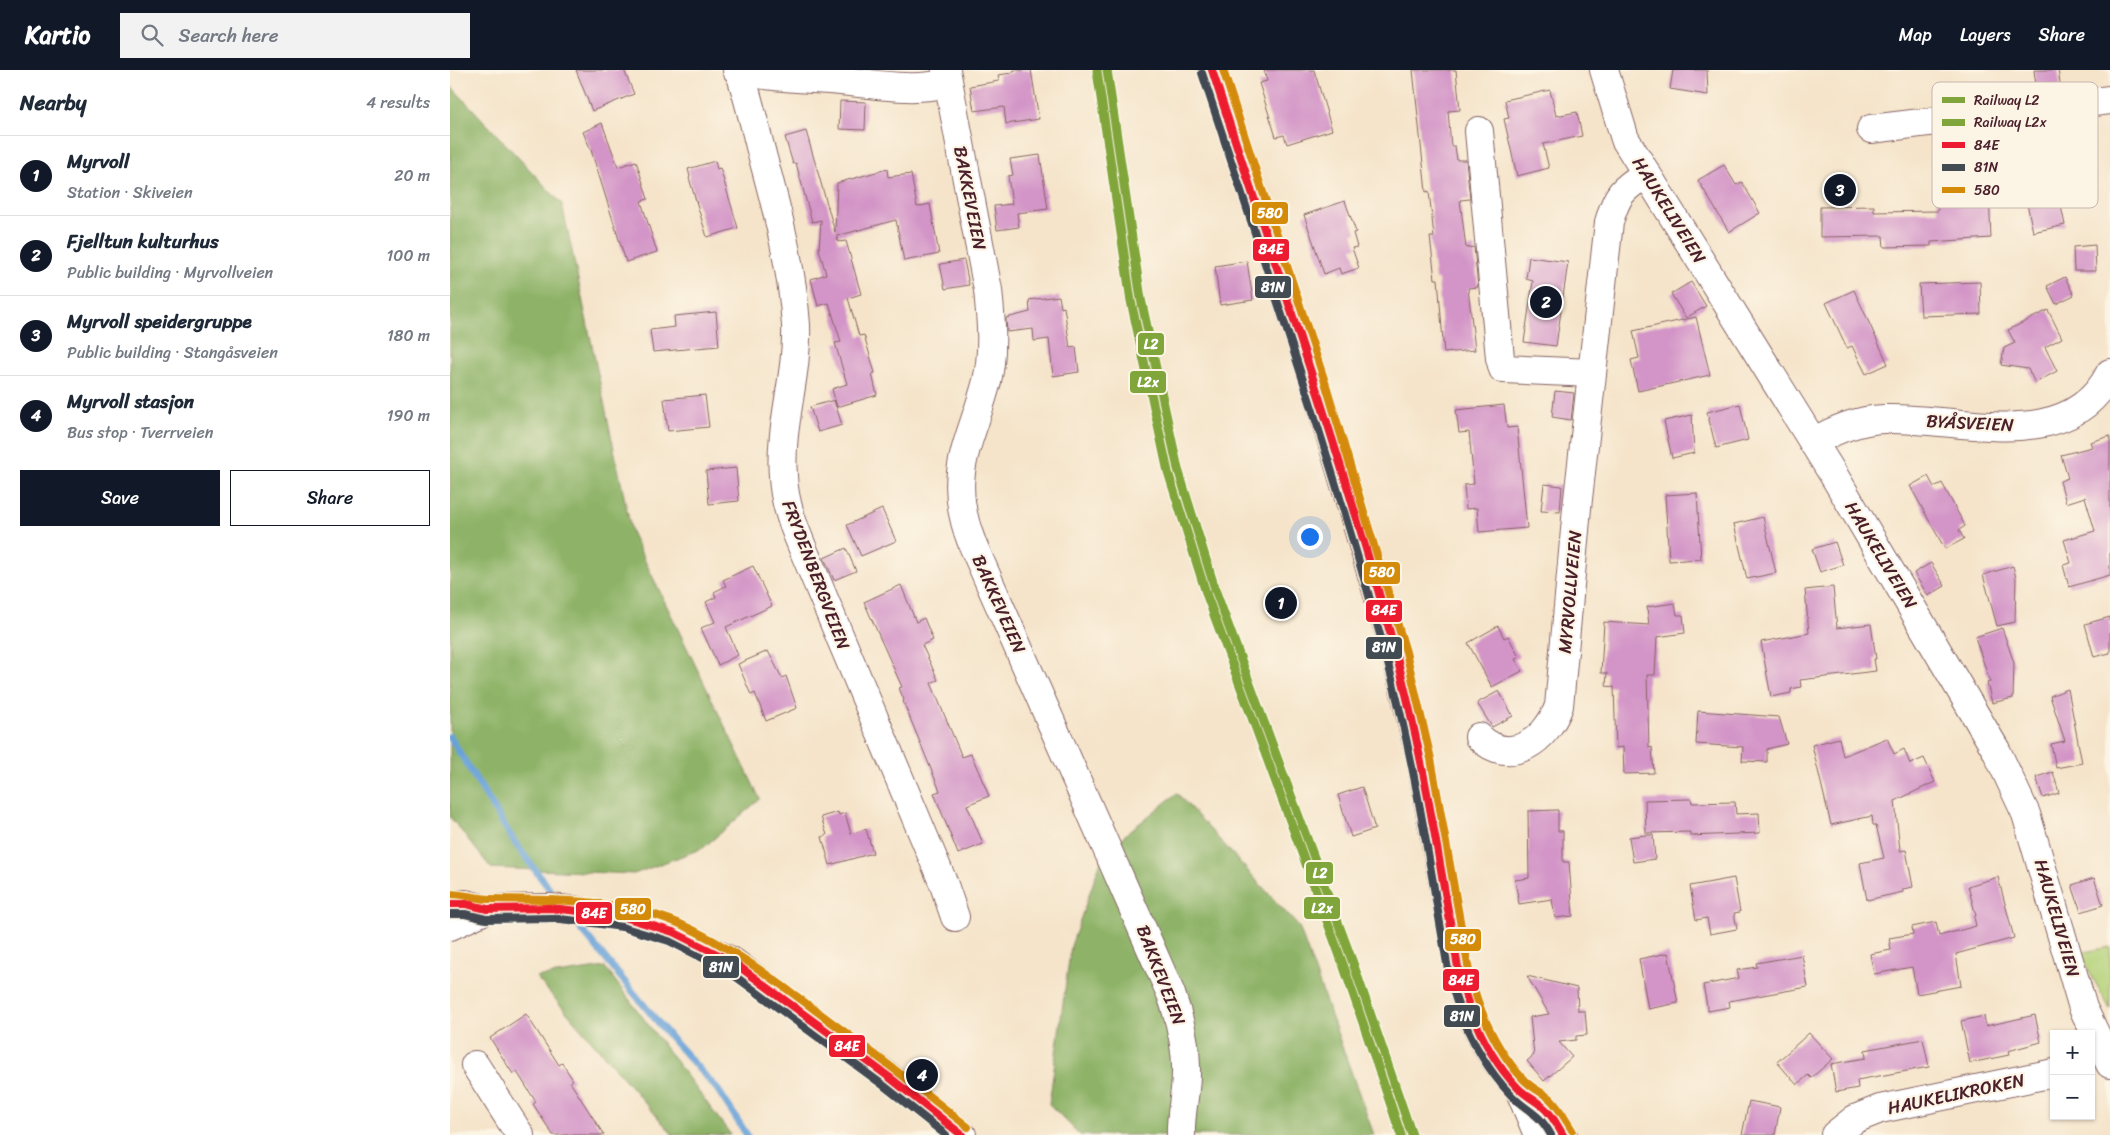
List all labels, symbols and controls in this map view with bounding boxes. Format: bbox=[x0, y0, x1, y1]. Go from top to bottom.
search box bbox=[120, 13, 470, 58]
text: Kartio bbox=[25, 14, 90, 56]
text: Search here bbox=[178, 19, 279, 52]
text: Map bbox=[1899, 19, 1932, 51]
text: Layers bbox=[1960, 19, 2011, 51]
text: Share bbox=[2039, 19, 2085, 51]
icon: search bbox=[138, 21, 166, 49]
legend bbox=[1932, 82, 2098, 208]
text: Nearby bbox=[20, 84, 86, 122]
text: 4 results bbox=[366, 88, 430, 117]
text: Railway L2 bbox=[1974, 88, 2039, 113]
text: Railway L2x bbox=[1974, 110, 2047, 135]
text: 84E bbox=[1974, 133, 2000, 158]
street label: BAKKEVEIEN bbox=[944, 143, 996, 253]
text: Myrvoll bbox=[67, 145, 129, 178]
street label: HAUKELIVEIEN bbox=[1623, 150, 1715, 270]
text: 81N bbox=[1974, 155, 1998, 180]
text: 1 bbox=[33, 161, 39, 190]
text: 20 m bbox=[394, 161, 430, 190]
pin: 3 bbox=[1824, 171, 1856, 209]
text: Station · Skiveien bbox=[67, 178, 193, 207]
text: 580 bbox=[1974, 178, 2000, 203]
line badge: 580 bbox=[1251, 201, 1289, 225]
text: 580 bbox=[1257, 201, 1283, 226]
text: Fjelltun kulturhus bbox=[67, 225, 219, 258]
text: 84E bbox=[1258, 237, 1285, 262]
line badge: 84E bbox=[1252, 238, 1290, 262]
text: 2 bbox=[31, 241, 41, 270]
text: 100 m bbox=[386, 241, 430, 270]
text: Public building · Myrvollveien bbox=[67, 258, 273, 287]
line badge: 81N bbox=[1254, 275, 1292, 299]
text: 81N bbox=[1260, 275, 1285, 300]
pin: 2 bbox=[1530, 283, 1562, 321]
text: Myrvoll speidergruppe bbox=[67, 305, 252, 338]
text: 3 bbox=[32, 321, 40, 350]
text: 180 m bbox=[387, 321, 430, 350]
line badge: L2 bbox=[1137, 332, 1165, 356]
text: L2 bbox=[1144, 332, 1159, 357]
text: Public building · Stangåsveien bbox=[67, 338, 278, 367]
line badge: L2x bbox=[1129, 370, 1167, 394]
text: L2x bbox=[1137, 370, 1160, 395]
text: Myrvoll stasjon bbox=[67, 385, 194, 418]
text: 4 bbox=[31, 401, 41, 430]
text: 190 m bbox=[387, 401, 430, 430]
street label: BYÅSVEIEN bbox=[1926, 405, 2015, 441]
text: Bus stop · Tverrveien bbox=[67, 418, 213, 447]
button: Save bbox=[20, 470, 220, 526]
button: Share bbox=[230, 470, 430, 526]
street label: FRYDENBERGVEIEN bbox=[773, 495, 859, 655]
street label: HAUKELIVEIEN bbox=[1836, 495, 1926, 616]
your location bbox=[1297, 524, 1323, 550]
street label: MYRVOLLVEIEN bbox=[1549, 529, 1591, 655]
street label: BAKKEVEIEN bbox=[963, 549, 1035, 659]
text: 580 bbox=[1369, 560, 1395, 585]
line badge: 580 bbox=[1363, 561, 1401, 585]
pin: 1 bbox=[1265, 584, 1297, 622]
text: 84E bbox=[1371, 598, 1398, 623]
line badge: 84E bbox=[1365, 599, 1403, 623]
text: 81N bbox=[1371, 635, 1396, 660]
line badge: 81N bbox=[1365, 636, 1403, 660]
street label: HAUKELIVEIEN bbox=[2025, 855, 2089, 981]
line badge: L2 bbox=[1305, 861, 1334, 885]
text: L2 bbox=[1313, 861, 1328, 886]
line badge: L2x bbox=[1303, 896, 1341, 920]
text: L2x bbox=[1311, 896, 1334, 921]
line badge: 580 bbox=[614, 897, 652, 921]
text: 580 bbox=[620, 897, 646, 922]
line badge: 84E bbox=[575, 901, 613, 925]
text: 84E bbox=[581, 901, 608, 926]
street label: BAKKEVEIEN bbox=[1127, 920, 1195, 1030]
text: 580 bbox=[1450, 927, 1476, 952]
line badge: 580 bbox=[1444, 928, 1482, 952]
line badge: 81N bbox=[702, 955, 740, 979]
text: 81N bbox=[708, 955, 733, 980]
line badge: 84E bbox=[1442, 968, 1480, 992]
text: 84E bbox=[1448, 968, 1475, 993]
line badge: 81N bbox=[1443, 1004, 1481, 1028]
text: 81N bbox=[1449, 1004, 1474, 1029]
map controls bbox=[2050, 1030, 2095, 1120]
button: + bbox=[2050, 1030, 2095, 1075]
line badge: 84E bbox=[828, 1034, 866, 1058]
text: 84E bbox=[834, 1034, 861, 1059]
pin: 4 bbox=[906, 1056, 938, 1094]
street label: HAUKELIKROKEN bbox=[1884, 1064, 2028, 1124]
button: − bbox=[2050, 1075, 2095, 1120]

